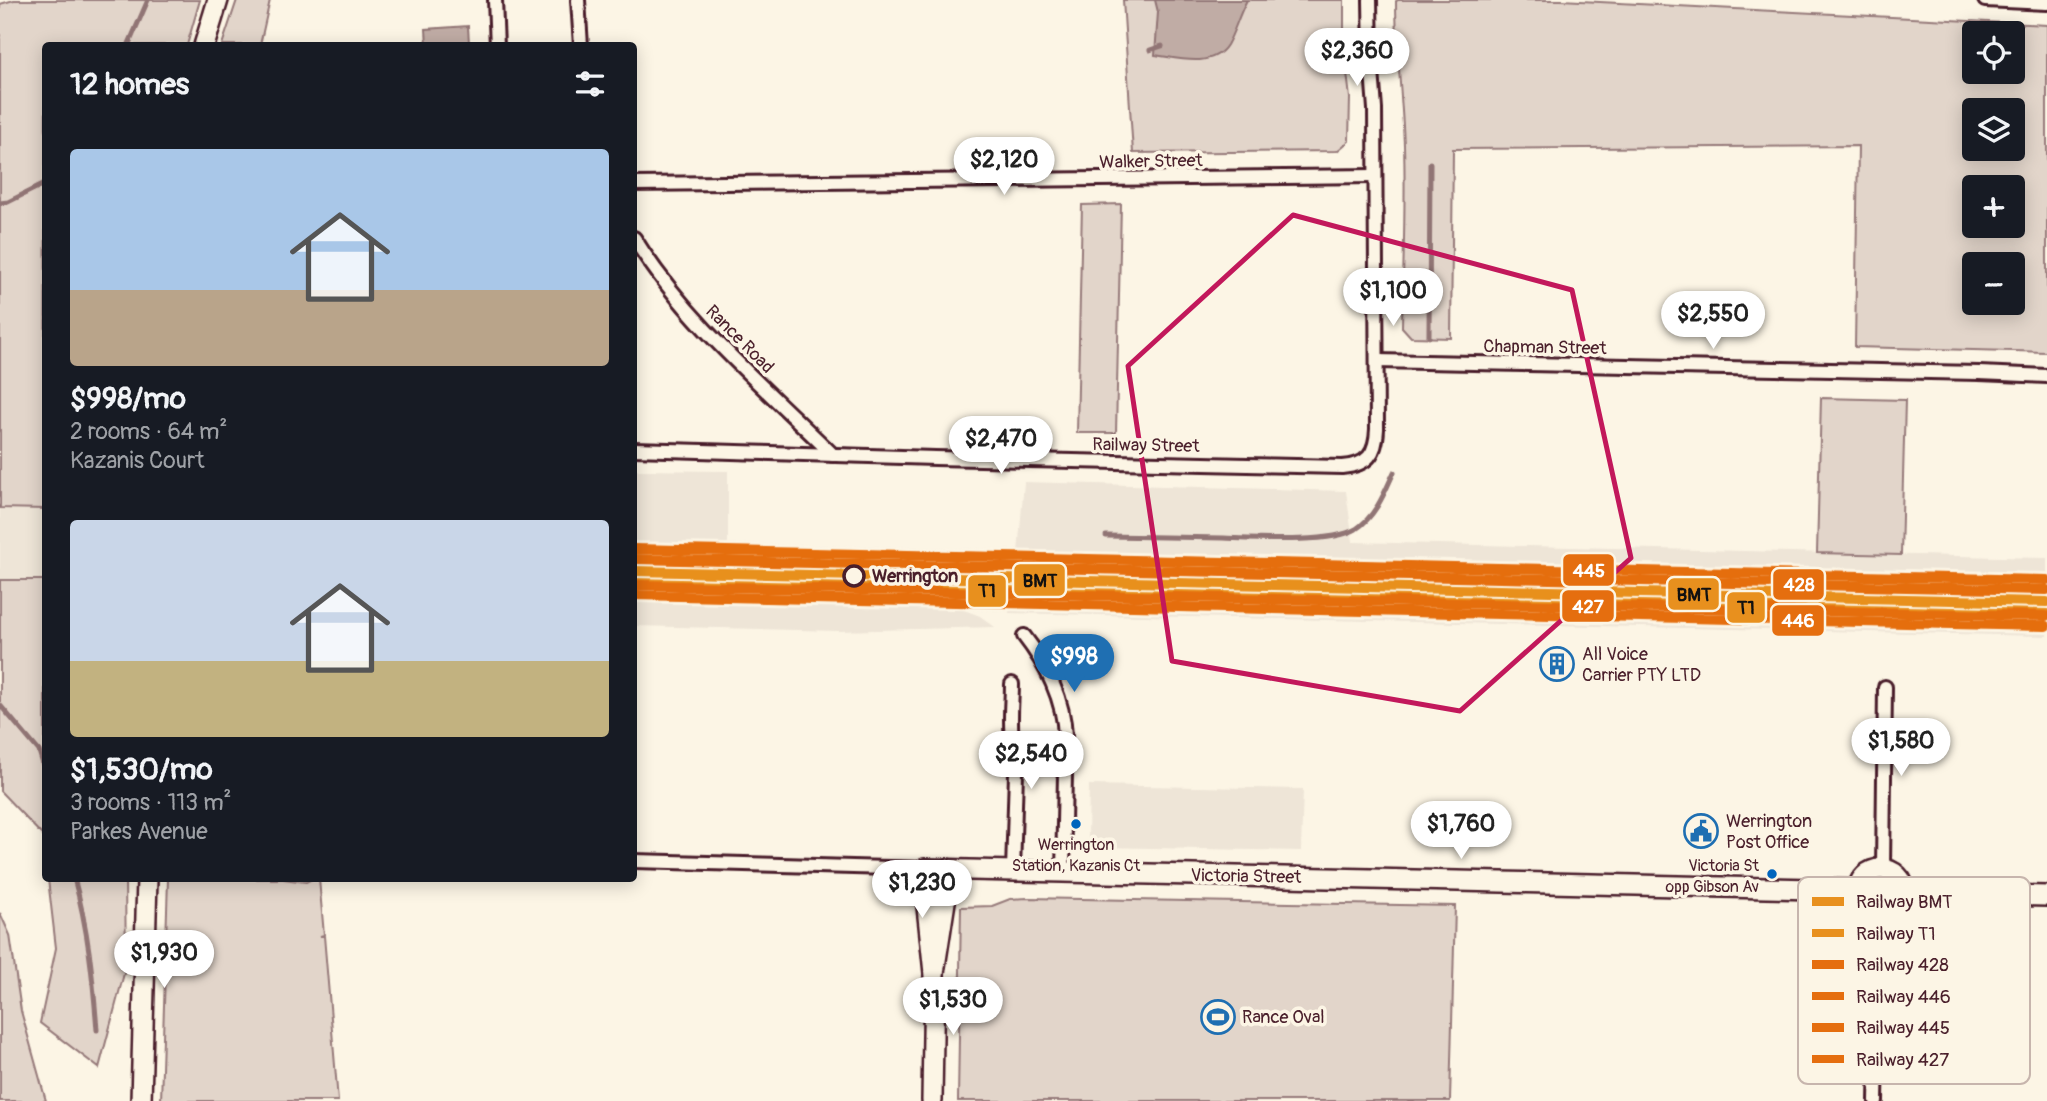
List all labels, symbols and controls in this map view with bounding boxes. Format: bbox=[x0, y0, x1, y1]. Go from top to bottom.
map controls bbox=[1962, 21, 2025, 315]
button: locate bbox=[1962, 21, 2025, 84]
pin: $2,360 bbox=[1300, 28, 1414, 88]
text: $2,360 bbox=[1320, 36, 1394, 65]
icon: filters bbox=[571, 65, 609, 103]
text: 12 homes bbox=[70, 66, 189, 103]
button: layers bbox=[1962, 98, 2025, 161]
pin: $2,120 bbox=[947, 138, 1061, 197]
text: $2,120 bbox=[970, 145, 1038, 174]
street label: Walker Street bbox=[1099, 149, 1204, 174]
button: + bbox=[1962, 175, 2025, 238]
icon: home bbox=[277, 194, 403, 320]
button: − bbox=[1962, 252, 2025, 315]
pin: $1,100 bbox=[1336, 268, 1450, 328]
text: $1,100 bbox=[1359, 276, 1427, 305]
pin: $2,550 bbox=[1656, 292, 1770, 351]
text: $2,550 bbox=[1677, 299, 1749, 328]
street label: Rance Road bbox=[701, 300, 779, 378]
street label: Chapman Street bbox=[1483, 335, 1607, 360]
text: $998/mo bbox=[70, 380, 186, 417]
pin: $2,470 bbox=[944, 416, 1058, 476]
text: 2 rooms · 64 m² bbox=[70, 417, 227, 446]
text: $2,470 bbox=[965, 424, 1037, 453]
street label: Railway Street bbox=[1092, 433, 1201, 458]
text: Kazanis Court bbox=[70, 446, 205, 475]
line badge: 445 bbox=[1562, 553, 1615, 587]
text: 445 bbox=[1573, 559, 1605, 583]
line badge: BMT bbox=[1013, 563, 1066, 597]
icon: home bbox=[277, 565, 403, 691]
marker: Werrington bbox=[843, 565, 865, 587]
place label: Werrington bbox=[872, 565, 958, 588]
line badge: 428 bbox=[1772, 568, 1825, 601]
text: BMT bbox=[1023, 569, 1058, 593]
text: 428 bbox=[1783, 573, 1815, 597]
line badge: T1 bbox=[967, 574, 1007, 608]
line badge: BMT bbox=[1667, 577, 1720, 611]
text: T1 bbox=[977, 579, 996, 603]
text: BMT bbox=[1677, 583, 1712, 607]
line badge: 427 bbox=[1561, 589, 1615, 623]
line badge: T1 bbox=[1726, 591, 1766, 624]
text: 427 bbox=[1572, 595, 1605, 619]
text: T1 bbox=[1736, 596, 1755, 620]
line badge: 446 bbox=[1771, 604, 1825, 637]
text: 446 bbox=[1781, 609, 1815, 633]
pin: $998 bbox=[1033, 634, 1115, 694]
text: $998 bbox=[1050, 642, 1098, 671]
place label: All Voice Carrier PTY LTD bbox=[1582, 643, 1701, 687]
building icon: All Voice Carrier PTY LTD bbox=[1538, 645, 1576, 683]
pin: $1,580 bbox=[1844, 718, 1958, 778]
text: $1,580 bbox=[1867, 726, 1935, 755]
pin: $2,540 bbox=[974, 732, 1088, 791]
text: $2,540 bbox=[995, 739, 1067, 768]
text: $1,530/mo bbox=[70, 751, 213, 788]
text: 3 rooms · 113 m² bbox=[70, 788, 231, 817]
pin: $1,760 bbox=[1404, 802, 1518, 861]
text: $1,760 bbox=[1427, 809, 1495, 838]
place label: Werrington Post Office bbox=[1726, 810, 1812, 854]
public building icon: Werrington Post Office bbox=[1682, 812, 1720, 850]
text: Parkes Avenue bbox=[70, 817, 208, 846]
marker: Werrington Station, Kazanis Ct bbox=[1069, 817, 1083, 831]
place label: Werrington Station, Kazanis Ct bbox=[1012, 835, 1141, 876]
place label: Victoria St opp Gibson Av bbox=[1666, 856, 1760, 897]
pin: $1,230 bbox=[865, 860, 979, 920]
street label: Victoria Street bbox=[1190, 864, 1302, 889]
marker: Victoria St opp Gibson Av bbox=[1765, 867, 1779, 881]
text: $1,230 bbox=[888, 868, 956, 897]
legend bbox=[1798, 877, 2030, 1084]
text: Railway BMT bbox=[1856, 890, 1953, 914]
text: Railway T1 bbox=[1856, 922, 1936, 946]
pin: $1,930 bbox=[107, 930, 221, 990]
text: $1,930 bbox=[130, 938, 198, 967]
text: Railway 428 bbox=[1856, 953, 1949, 977]
pin: $1,530 bbox=[896, 978, 1010, 1037]
text: $1,530 bbox=[919, 985, 987, 1014]
text: Railway 446 bbox=[1856, 985, 1951, 1009]
sports icon: Rance Oval bbox=[1199, 998, 1237, 1036]
place label: Rance Oval bbox=[1242, 1006, 1325, 1029]
text: Railway 445 bbox=[1856, 1016, 1950, 1040]
text: Railway 427 bbox=[1856, 1048, 1949, 1072]

